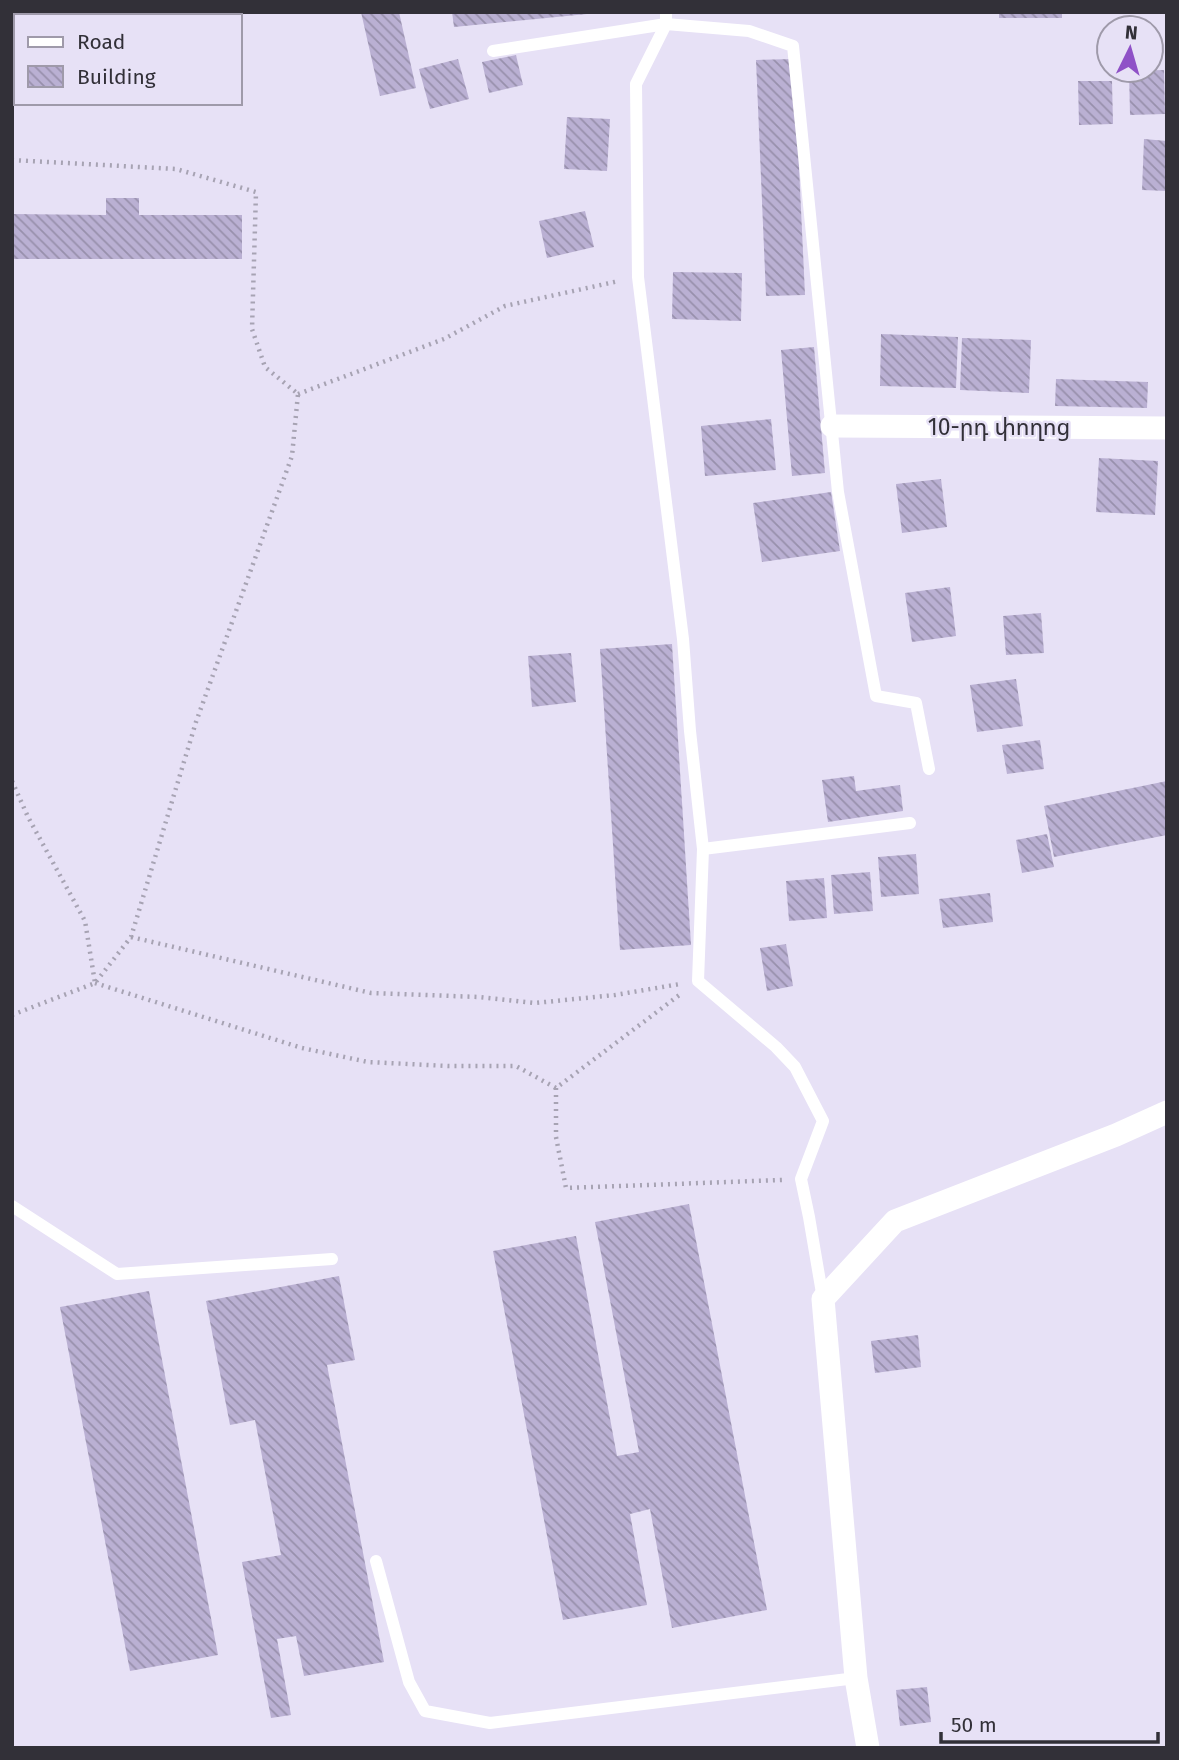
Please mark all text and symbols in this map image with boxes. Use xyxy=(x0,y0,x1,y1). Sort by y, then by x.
legend xyxy=(14,14,242,105)
north arrow xyxy=(1095,14,1165,84)
text: N xyxy=(1124,21,1139,45)
text: Road xyxy=(77,29,125,55)
text: Building xyxy=(77,64,156,90)
street label: 10-րդ փողոց xyxy=(928,413,1070,441)
scale bar xyxy=(941,1700,1158,1744)
text: 50 m xyxy=(951,1712,997,1738)

